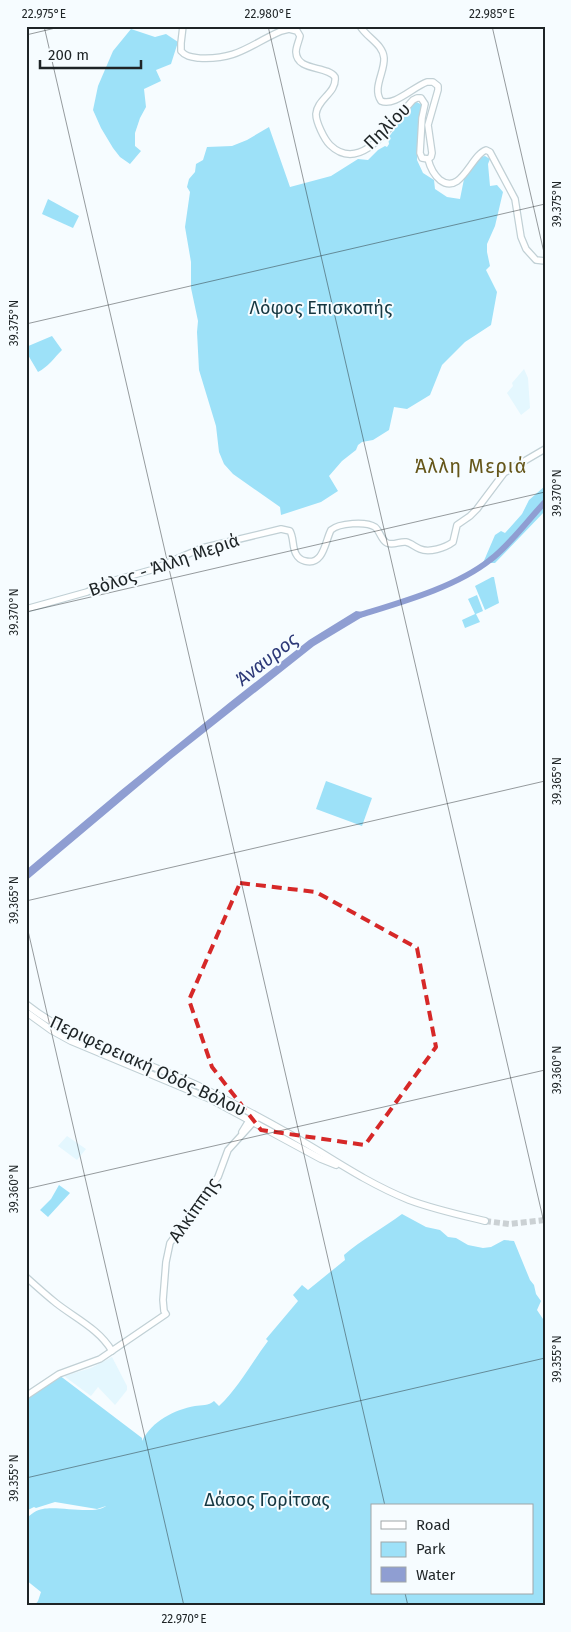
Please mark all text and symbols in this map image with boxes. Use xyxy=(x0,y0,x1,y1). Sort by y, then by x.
text: 22.975°E xyxy=(22,7,66,21)
text: 22.980°E xyxy=(245,7,291,21)
text: 22.985°E xyxy=(469,7,515,21)
scale bar xyxy=(40,38,141,70)
text: 200 m xyxy=(48,46,89,64)
street label: Πηλίου xyxy=(359,98,415,154)
text: 39.375°N xyxy=(550,181,564,227)
park label: Λόφος Επισκοπής xyxy=(250,297,393,319)
text: 39.375°N xyxy=(7,300,21,346)
district label: Άλλη Μεριά xyxy=(415,454,527,478)
text: 39.370°N xyxy=(550,469,564,517)
street label: Βόλος - Άλλη Μεριά xyxy=(86,529,242,601)
text: 39.370°N xyxy=(7,588,21,636)
water label: Άναυρος xyxy=(231,627,304,691)
text: 39.365°N xyxy=(550,757,564,805)
text: 39.365°N xyxy=(7,876,21,924)
street label: Περιφερειακή Οδός Βόλου xyxy=(46,1011,250,1121)
text: 39.360°N xyxy=(550,1046,564,1094)
text: 39.360°N xyxy=(7,1165,21,1213)
street label: Αλκίππης xyxy=(164,1173,225,1247)
text: 39.355°N xyxy=(550,1335,564,1383)
text: 39.355°N xyxy=(7,1454,21,1502)
park label: Δάσος Γορίτσας xyxy=(204,1489,330,1511)
legend xyxy=(371,1504,534,1594)
text: Road xyxy=(416,1516,451,1534)
text: Park xyxy=(416,1540,446,1558)
text: Water xyxy=(416,1566,455,1584)
text: 22.970°E xyxy=(161,1612,207,1626)

